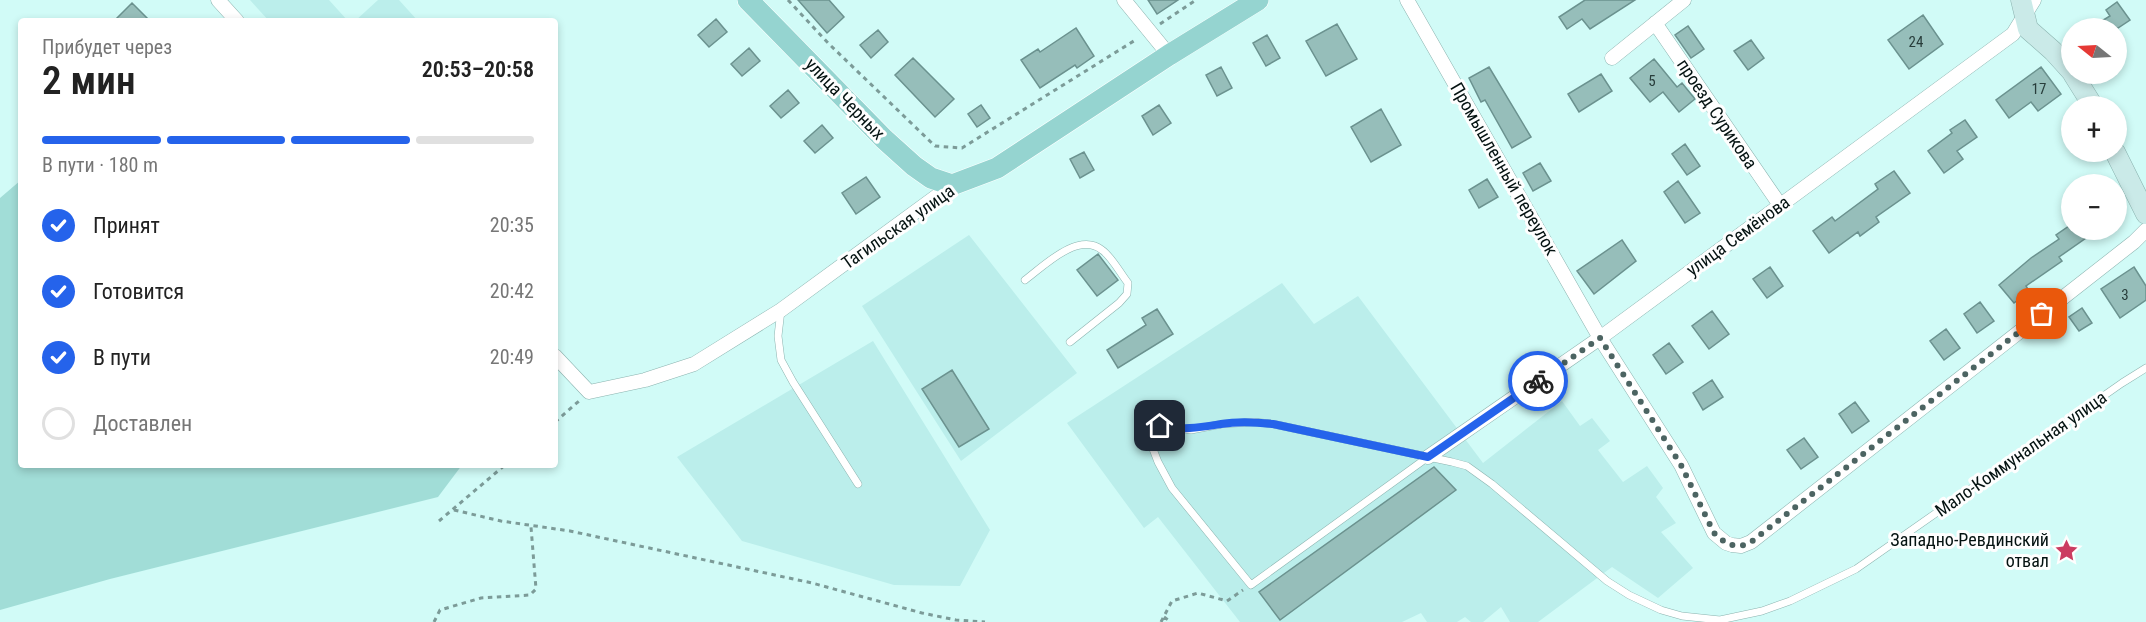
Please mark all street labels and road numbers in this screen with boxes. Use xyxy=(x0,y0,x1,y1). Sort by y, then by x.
street label: улица Черных xyxy=(801,54,889,144)
street label: проезд Сурикова xyxy=(1673,55,1762,173)
street label: Промышленный переулок xyxy=(1446,79,1563,259)
street label: Тагильская улица xyxy=(837,180,958,273)
street label: улица Семёнова xyxy=(1682,191,1793,280)
street label: Мало-Коммунальная улица xyxy=(1931,386,2110,521)

